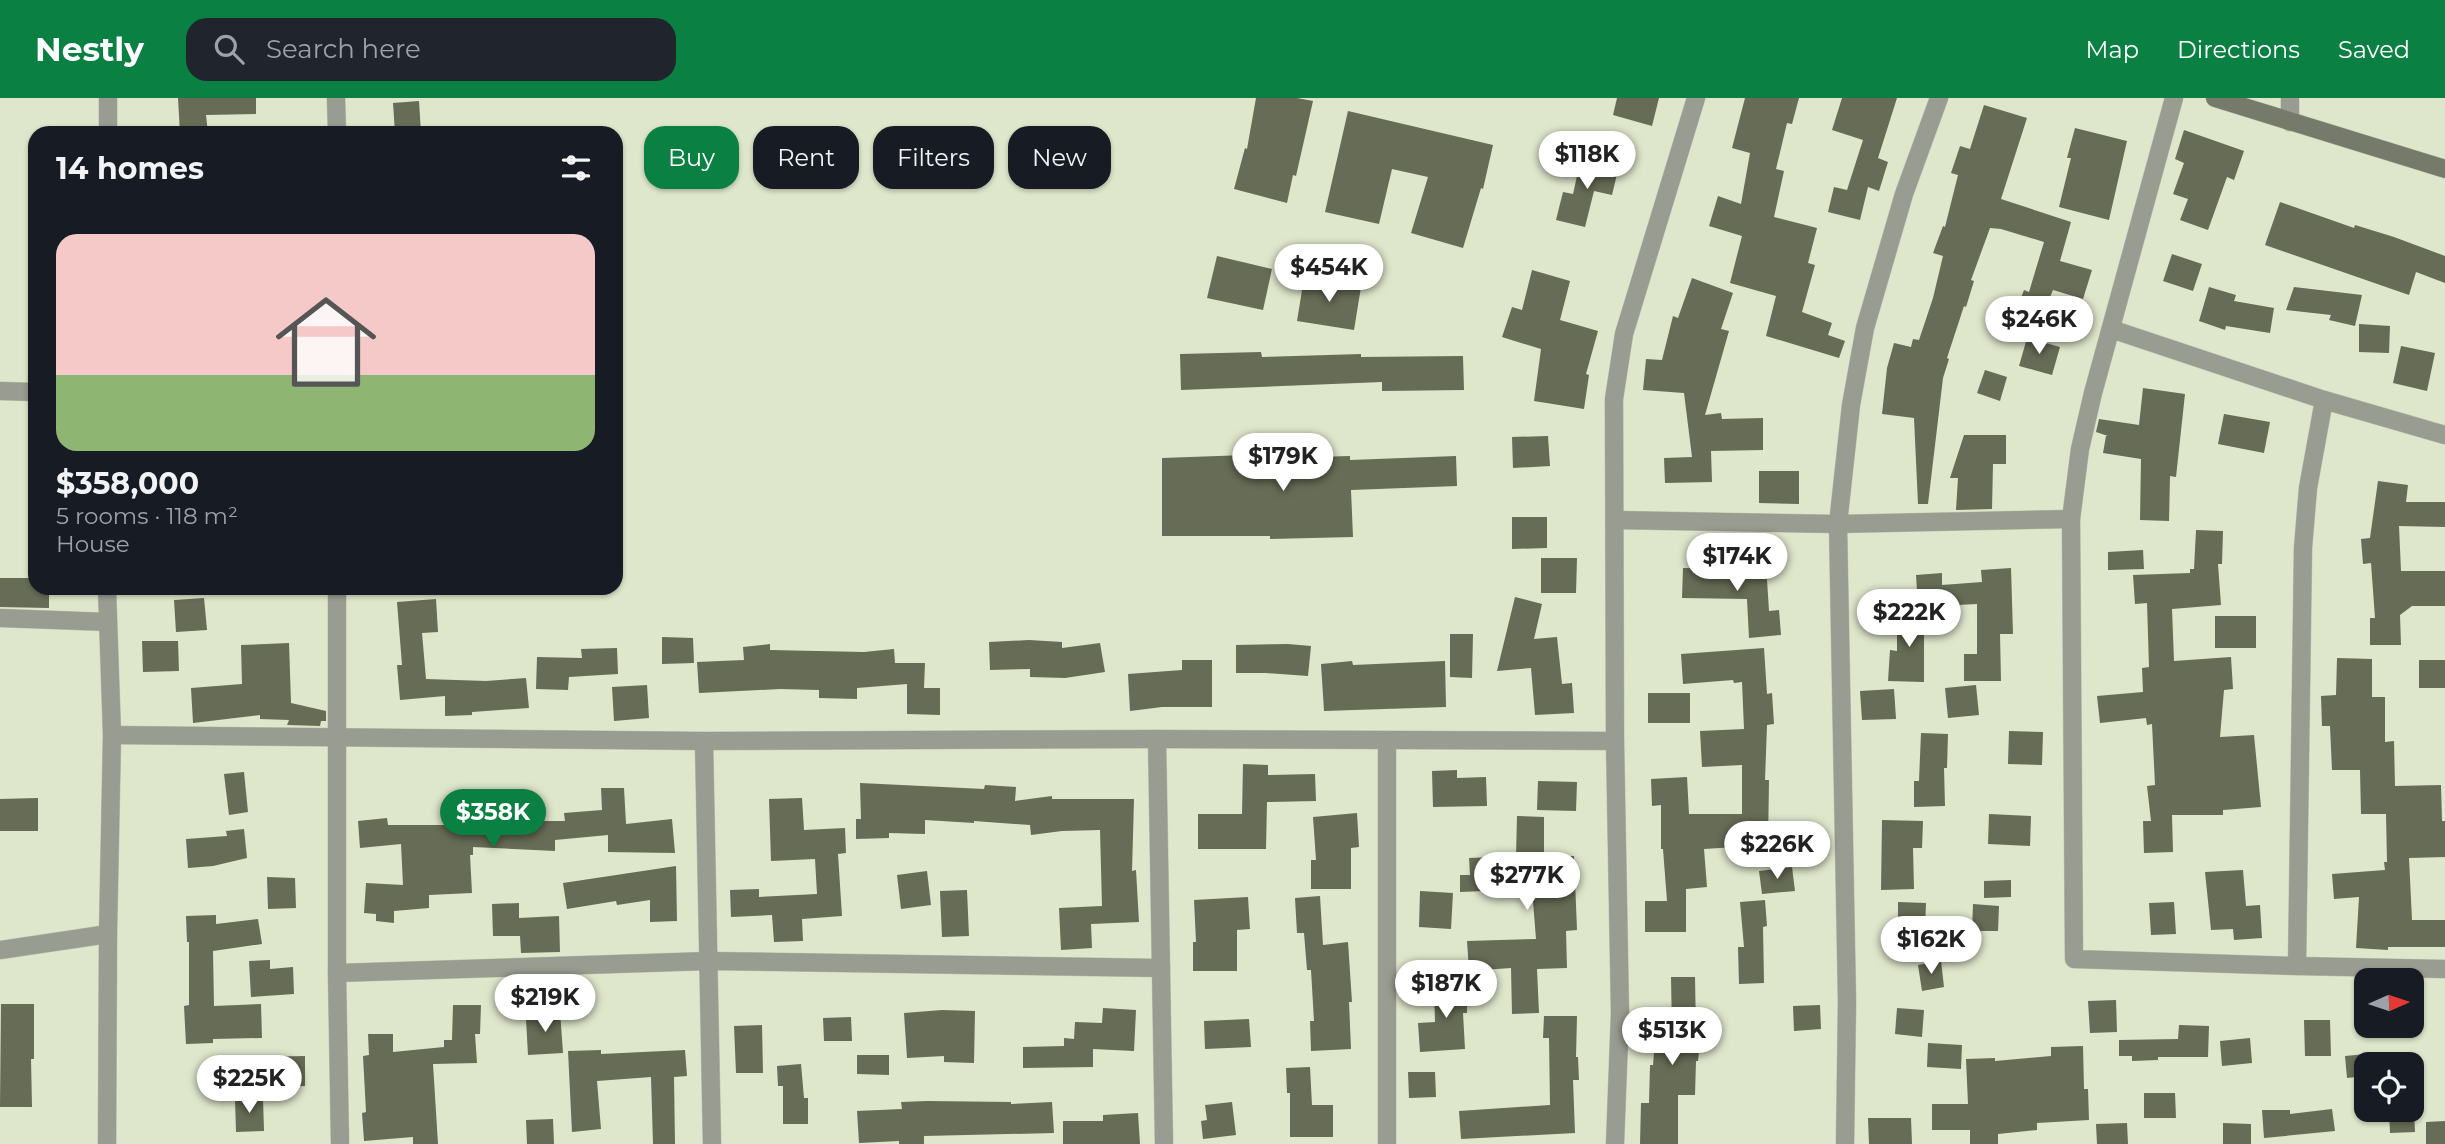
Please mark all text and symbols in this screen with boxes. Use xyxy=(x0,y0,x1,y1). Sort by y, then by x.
search box xyxy=(186,18,676,81)
text: Nestly xyxy=(35,29,144,69)
icon: search xyxy=(210,30,248,68)
text: Search here xyxy=(266,33,421,65)
text: Map xyxy=(2086,35,2139,64)
text: Directions xyxy=(2177,35,2300,64)
text: Saved xyxy=(2338,35,2410,64)
chip: Buy xyxy=(644,126,739,189)
chip: Rent xyxy=(753,126,859,189)
chip: Filters xyxy=(873,126,994,189)
chip: New xyxy=(1008,126,1111,189)
pin: $118K xyxy=(1538,132,1636,191)
text: $118K xyxy=(1555,140,1619,168)
icon: filters xyxy=(557,149,595,187)
text: 14 homes xyxy=(56,150,204,187)
pin: $454K xyxy=(1280,244,1378,304)
text: $454K xyxy=(1290,253,1368,281)
icon: home xyxy=(263,279,389,405)
pin: $246K xyxy=(1990,296,2088,356)
text: $246K xyxy=(2001,305,2077,333)
pin: $179K xyxy=(1234,434,1332,493)
text: $179K xyxy=(1248,442,1318,470)
text: $358,000 xyxy=(56,465,199,502)
text: 5 rooms · 118 m² xyxy=(56,502,238,530)
text: House xyxy=(56,530,130,558)
pin: $174K xyxy=(1688,533,1786,593)
text: $174K xyxy=(1702,542,1772,570)
pin: $222K xyxy=(1860,589,1958,649)
text: $222K xyxy=(1873,598,1945,626)
pin: $358K xyxy=(444,790,542,849)
text: $358K xyxy=(456,798,530,826)
pin: $226K xyxy=(1728,822,1826,881)
text: $226K xyxy=(1740,830,1814,858)
pin: $277K xyxy=(1478,852,1576,912)
text: $277K xyxy=(1490,861,1564,889)
pin: $162K xyxy=(1882,916,1980,976)
text: $162K xyxy=(1897,925,1965,953)
pin: $187K xyxy=(1397,960,1495,1020)
north arrow xyxy=(2354,968,2424,1038)
map controls xyxy=(2354,968,2424,1122)
text: $187K xyxy=(1411,969,1481,997)
pin: $219K xyxy=(496,974,594,1034)
text: $219K xyxy=(511,983,579,1011)
pin: $513K xyxy=(1623,1007,1721,1067)
text: $513K xyxy=(1638,1016,1706,1044)
button: locate xyxy=(2354,1052,2424,1122)
pin: $225K xyxy=(200,1056,298,1115)
text: $225K xyxy=(213,1064,285,1092)

